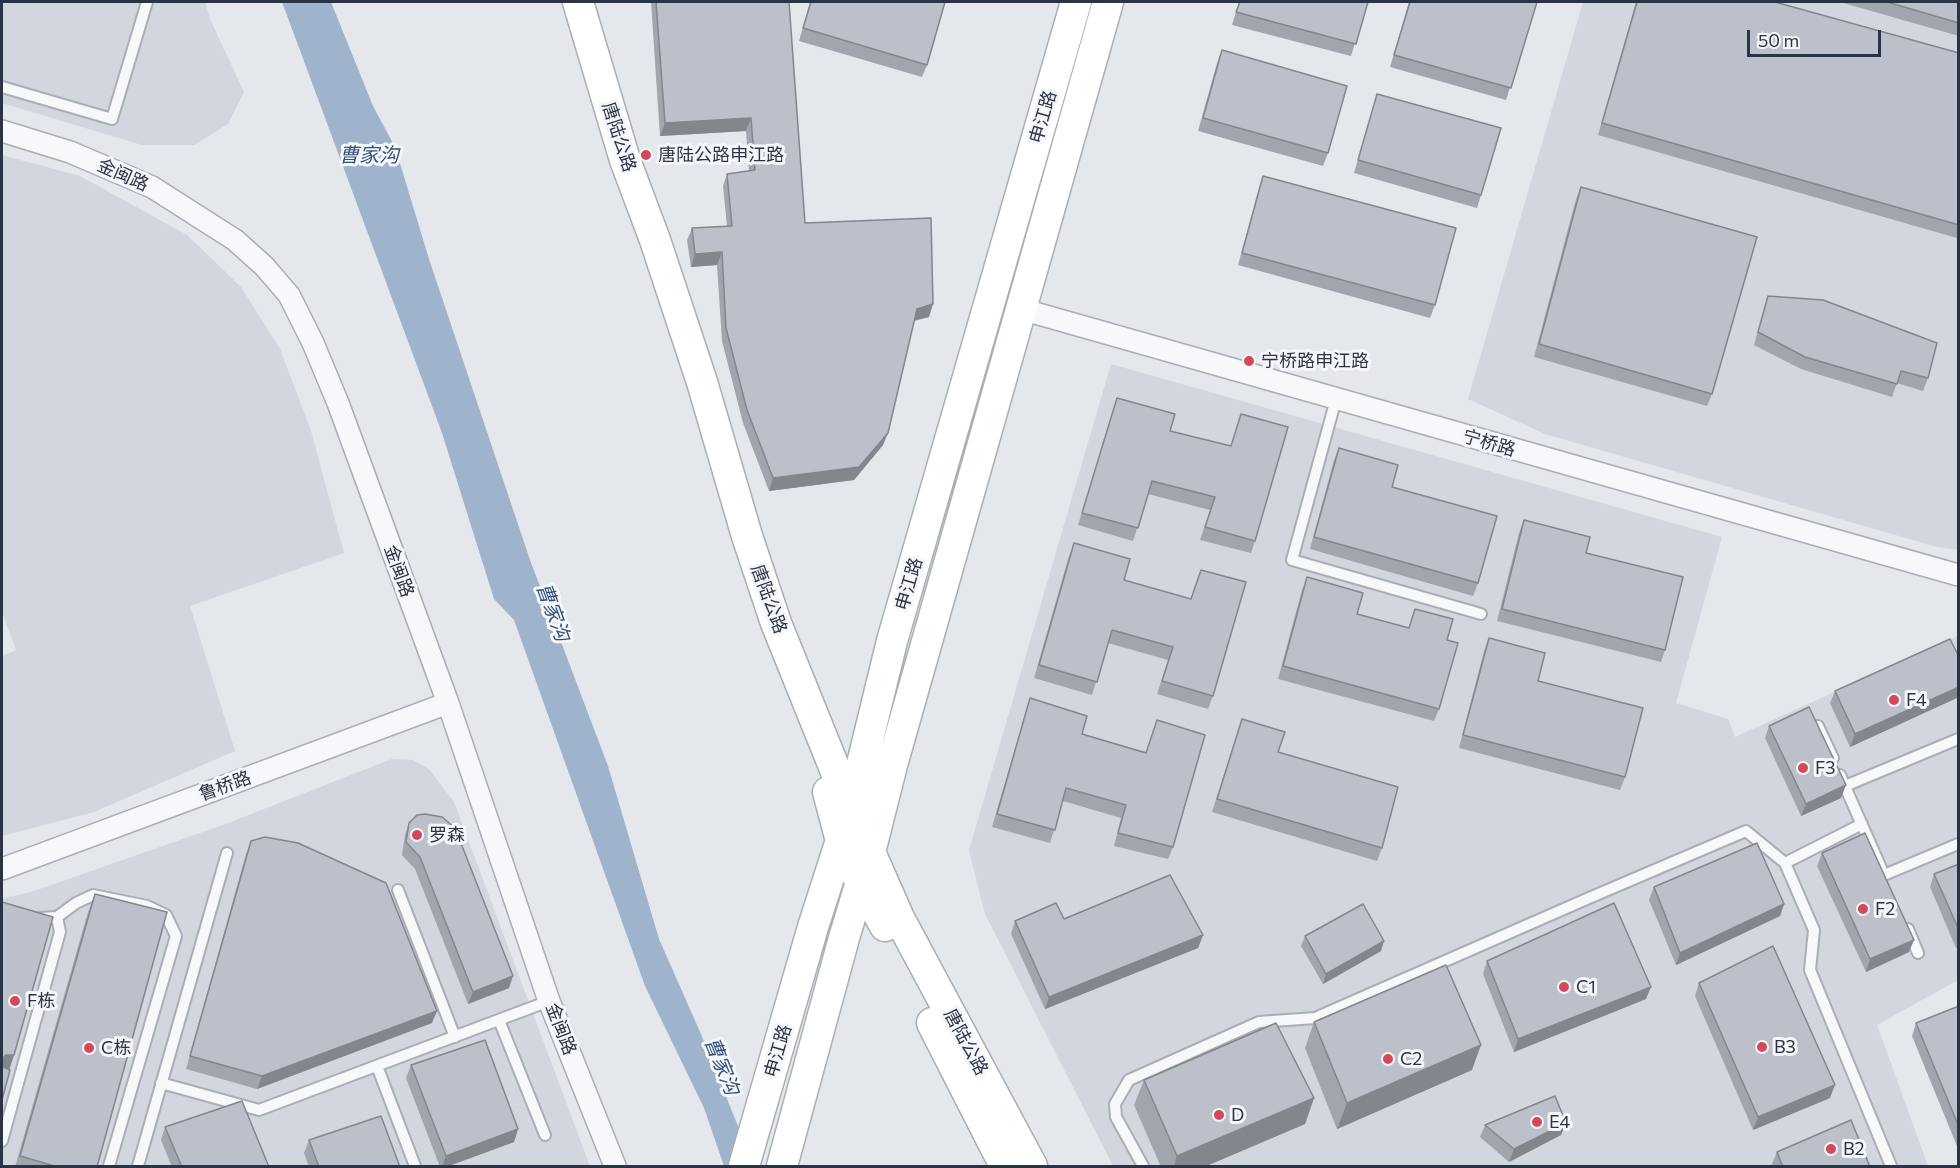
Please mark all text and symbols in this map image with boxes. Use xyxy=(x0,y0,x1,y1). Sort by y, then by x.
scale bar xyxy=(1750,18,1884,56)
text: 50 m xyxy=(1758,29,1799,51)
street label: 申江路 xyxy=(1025,88,1061,146)
street label: 唐陆公路 xyxy=(598,99,640,175)
water label: 曹家沟 xyxy=(339,143,399,167)
place label: 唐陆公路申江路 xyxy=(658,144,784,166)
marker: 唐陆公路申江路 xyxy=(639,148,653,162)
street label: 金闽路 xyxy=(94,154,152,196)
place label: 宁桥路申江路 xyxy=(1261,350,1369,372)
marker: 宁桥路申江路 xyxy=(1242,354,1256,368)
street label: 宁桥路 xyxy=(1460,425,1518,461)
street label: 金闽路 xyxy=(380,542,418,600)
street label: 申江路 xyxy=(891,555,927,613)
street label: 唐陆公路 xyxy=(747,561,791,637)
water label: 曹家沟 xyxy=(531,580,575,644)
place label: F4 xyxy=(1906,689,1927,711)
marker: F4 xyxy=(1887,693,1901,707)
place label: F3 xyxy=(1815,757,1836,779)
marker: F3 xyxy=(1796,761,1810,775)
street label: 鲁桥路 xyxy=(196,767,254,805)
place label: 罗森 xyxy=(429,824,465,846)
marker: 罗森 xyxy=(410,828,424,842)
place label: F2 xyxy=(1875,898,1895,920)
marker: F2 xyxy=(1856,902,1870,916)
place label: C1 xyxy=(1576,976,1596,998)
marker: C1 xyxy=(1557,980,1571,994)
place label: F栋 xyxy=(27,990,55,1012)
marker: F栋 xyxy=(8,994,22,1008)
street label: 金闽路 xyxy=(541,1000,581,1058)
street label: 唐陆公路 xyxy=(940,1005,992,1079)
street label: 申江路 xyxy=(760,1022,796,1080)
water label: 曹家沟 xyxy=(700,1034,744,1098)
place label: B3 xyxy=(1774,1036,1796,1058)
place label: C栋 xyxy=(101,1037,131,1059)
marker: B3 xyxy=(1755,1040,1769,1054)
marker: C栋 xyxy=(82,1041,96,1055)
place label: C2 xyxy=(1400,1048,1422,1070)
marker: C2 xyxy=(1381,1052,1395,1066)
place label: D xyxy=(1231,1104,1244,1126)
marker: D xyxy=(1212,1108,1226,1122)
place label: E4 xyxy=(1549,1111,1570,1133)
marker: E4 xyxy=(1530,1115,1544,1129)
place label: B2 xyxy=(1843,1138,1865,1160)
marker: B2 xyxy=(1824,1142,1838,1156)

